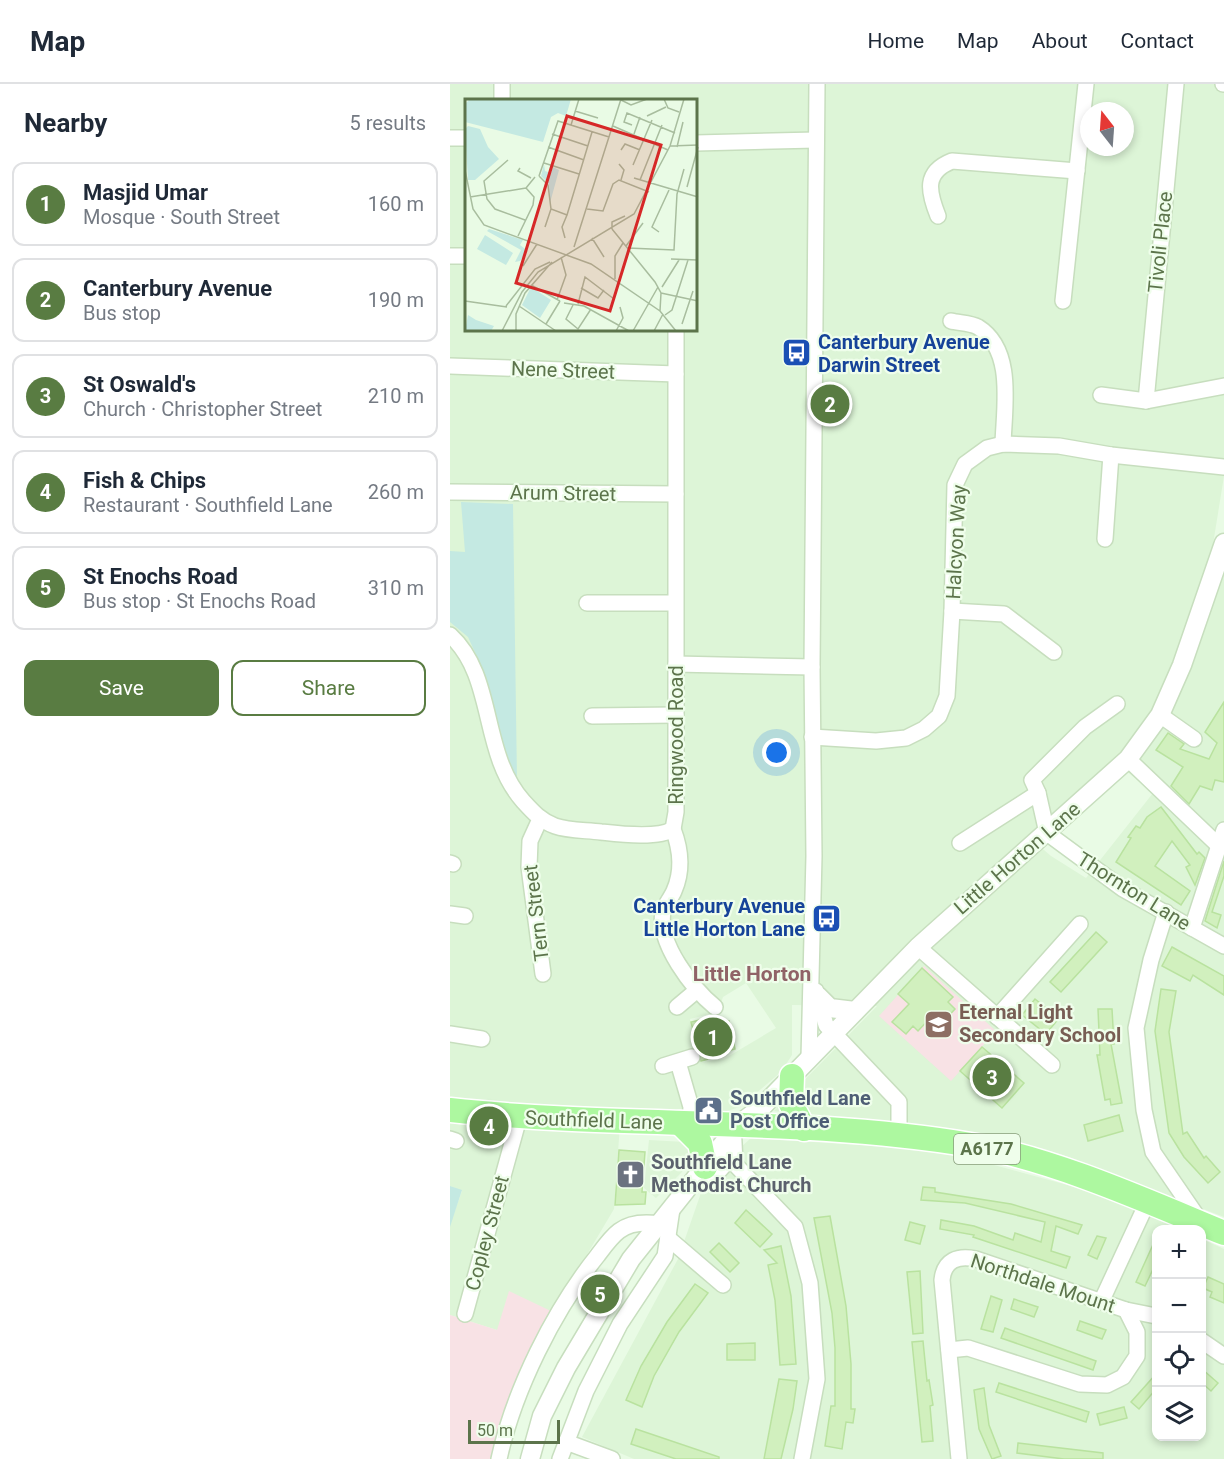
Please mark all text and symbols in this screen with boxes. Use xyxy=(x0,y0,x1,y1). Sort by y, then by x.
text: Map xyxy=(30,25,85,58)
text: Home xyxy=(868,29,924,53)
text: Map xyxy=(957,29,999,53)
text: About xyxy=(1032,29,1088,53)
text: Contact xyxy=(1121,29,1194,53)
inset map xyxy=(465,99,698,332)
north arrow xyxy=(1080,102,1134,156)
text: Nearby xyxy=(24,108,107,138)
text: 5 results xyxy=(350,111,426,135)
text: Masjid Umar xyxy=(83,180,208,205)
street label: Tivoli Place xyxy=(1143,190,1177,294)
text: 1 xyxy=(40,192,51,216)
text: 160 m xyxy=(368,192,424,216)
text: Mosque · South Street xyxy=(83,205,280,229)
text: Canterbury Avenue xyxy=(83,276,272,301)
text: 2 xyxy=(40,288,51,312)
text: 190 m xyxy=(368,288,424,312)
text: Bus stop xyxy=(83,301,161,325)
place label: Canterbury Avenue Darwin Street xyxy=(818,330,990,377)
bus stop icon: Canterbury Avenue Darwin Street xyxy=(781,337,813,369)
street label: Nene Street xyxy=(510,356,616,384)
text: St Oswald's xyxy=(83,372,196,397)
pin: 2 xyxy=(810,382,850,426)
text: 3 xyxy=(40,384,51,408)
text: 210 m xyxy=(368,384,424,408)
text: Church · Christopher Street xyxy=(83,397,322,421)
text: Fish & Chips xyxy=(83,468,206,493)
text: 4 xyxy=(40,480,51,504)
text: 260 m xyxy=(368,480,424,504)
street label: Arum Street xyxy=(510,480,616,506)
street label: Halcyon Way xyxy=(941,484,971,600)
text: Restaurant · Southfield Lane xyxy=(83,493,333,517)
text: St Enochs Road xyxy=(83,564,238,589)
text: 5 xyxy=(40,576,51,600)
text: 310 m xyxy=(368,576,424,600)
text: Bus stop · St Enochs Road xyxy=(83,589,316,613)
button: Save xyxy=(24,660,219,716)
button: Share xyxy=(231,660,426,716)
street label: Ringwood Road xyxy=(664,665,688,805)
your location xyxy=(762,738,791,767)
street label: Little Horton Lane xyxy=(949,797,1085,919)
street label: Thornton Lane xyxy=(1073,847,1195,935)
street label: Tern Street xyxy=(518,863,554,963)
place label: Canterbury Avenue Little Horton Lane xyxy=(633,894,805,941)
bus stop icon: Canterbury Avenue Little Horton Lane xyxy=(810,902,842,934)
district label: Little Horton xyxy=(693,962,811,986)
place label: Eternal Light Secondary School xyxy=(959,1000,1121,1047)
school or university icon: Eternal Light Secondary School xyxy=(922,1008,954,1040)
pin: 1 xyxy=(694,1014,732,1060)
pin: 3 xyxy=(972,1054,1012,1100)
place label: Southfield Lane Post Office xyxy=(730,1086,871,1133)
public building icon: Southfield Lane Post Office xyxy=(693,1094,725,1126)
pin: 4 xyxy=(470,1104,508,1148)
street label: Southfield Lane xyxy=(525,1106,663,1134)
road number: A6177 xyxy=(954,1134,1020,1164)
place label: Southfield Lane Methodist Church xyxy=(651,1150,811,1197)
church icon: Southfield Lane Methodist Church xyxy=(614,1158,646,1190)
street label: Copley Street xyxy=(460,1173,514,1293)
map controls xyxy=(1152,1225,1206,1441)
button: + xyxy=(1152,1225,1206,1279)
street label: Northdale Mount xyxy=(968,1248,1118,1318)
pin: 5 xyxy=(580,1272,620,1316)
button: − xyxy=(1152,1279,1206,1333)
button: locate xyxy=(1152,1333,1206,1387)
button: layers xyxy=(1152,1387,1206,1441)
scale bar xyxy=(468,1417,560,1444)
text: 50 m xyxy=(477,1421,513,1440)

